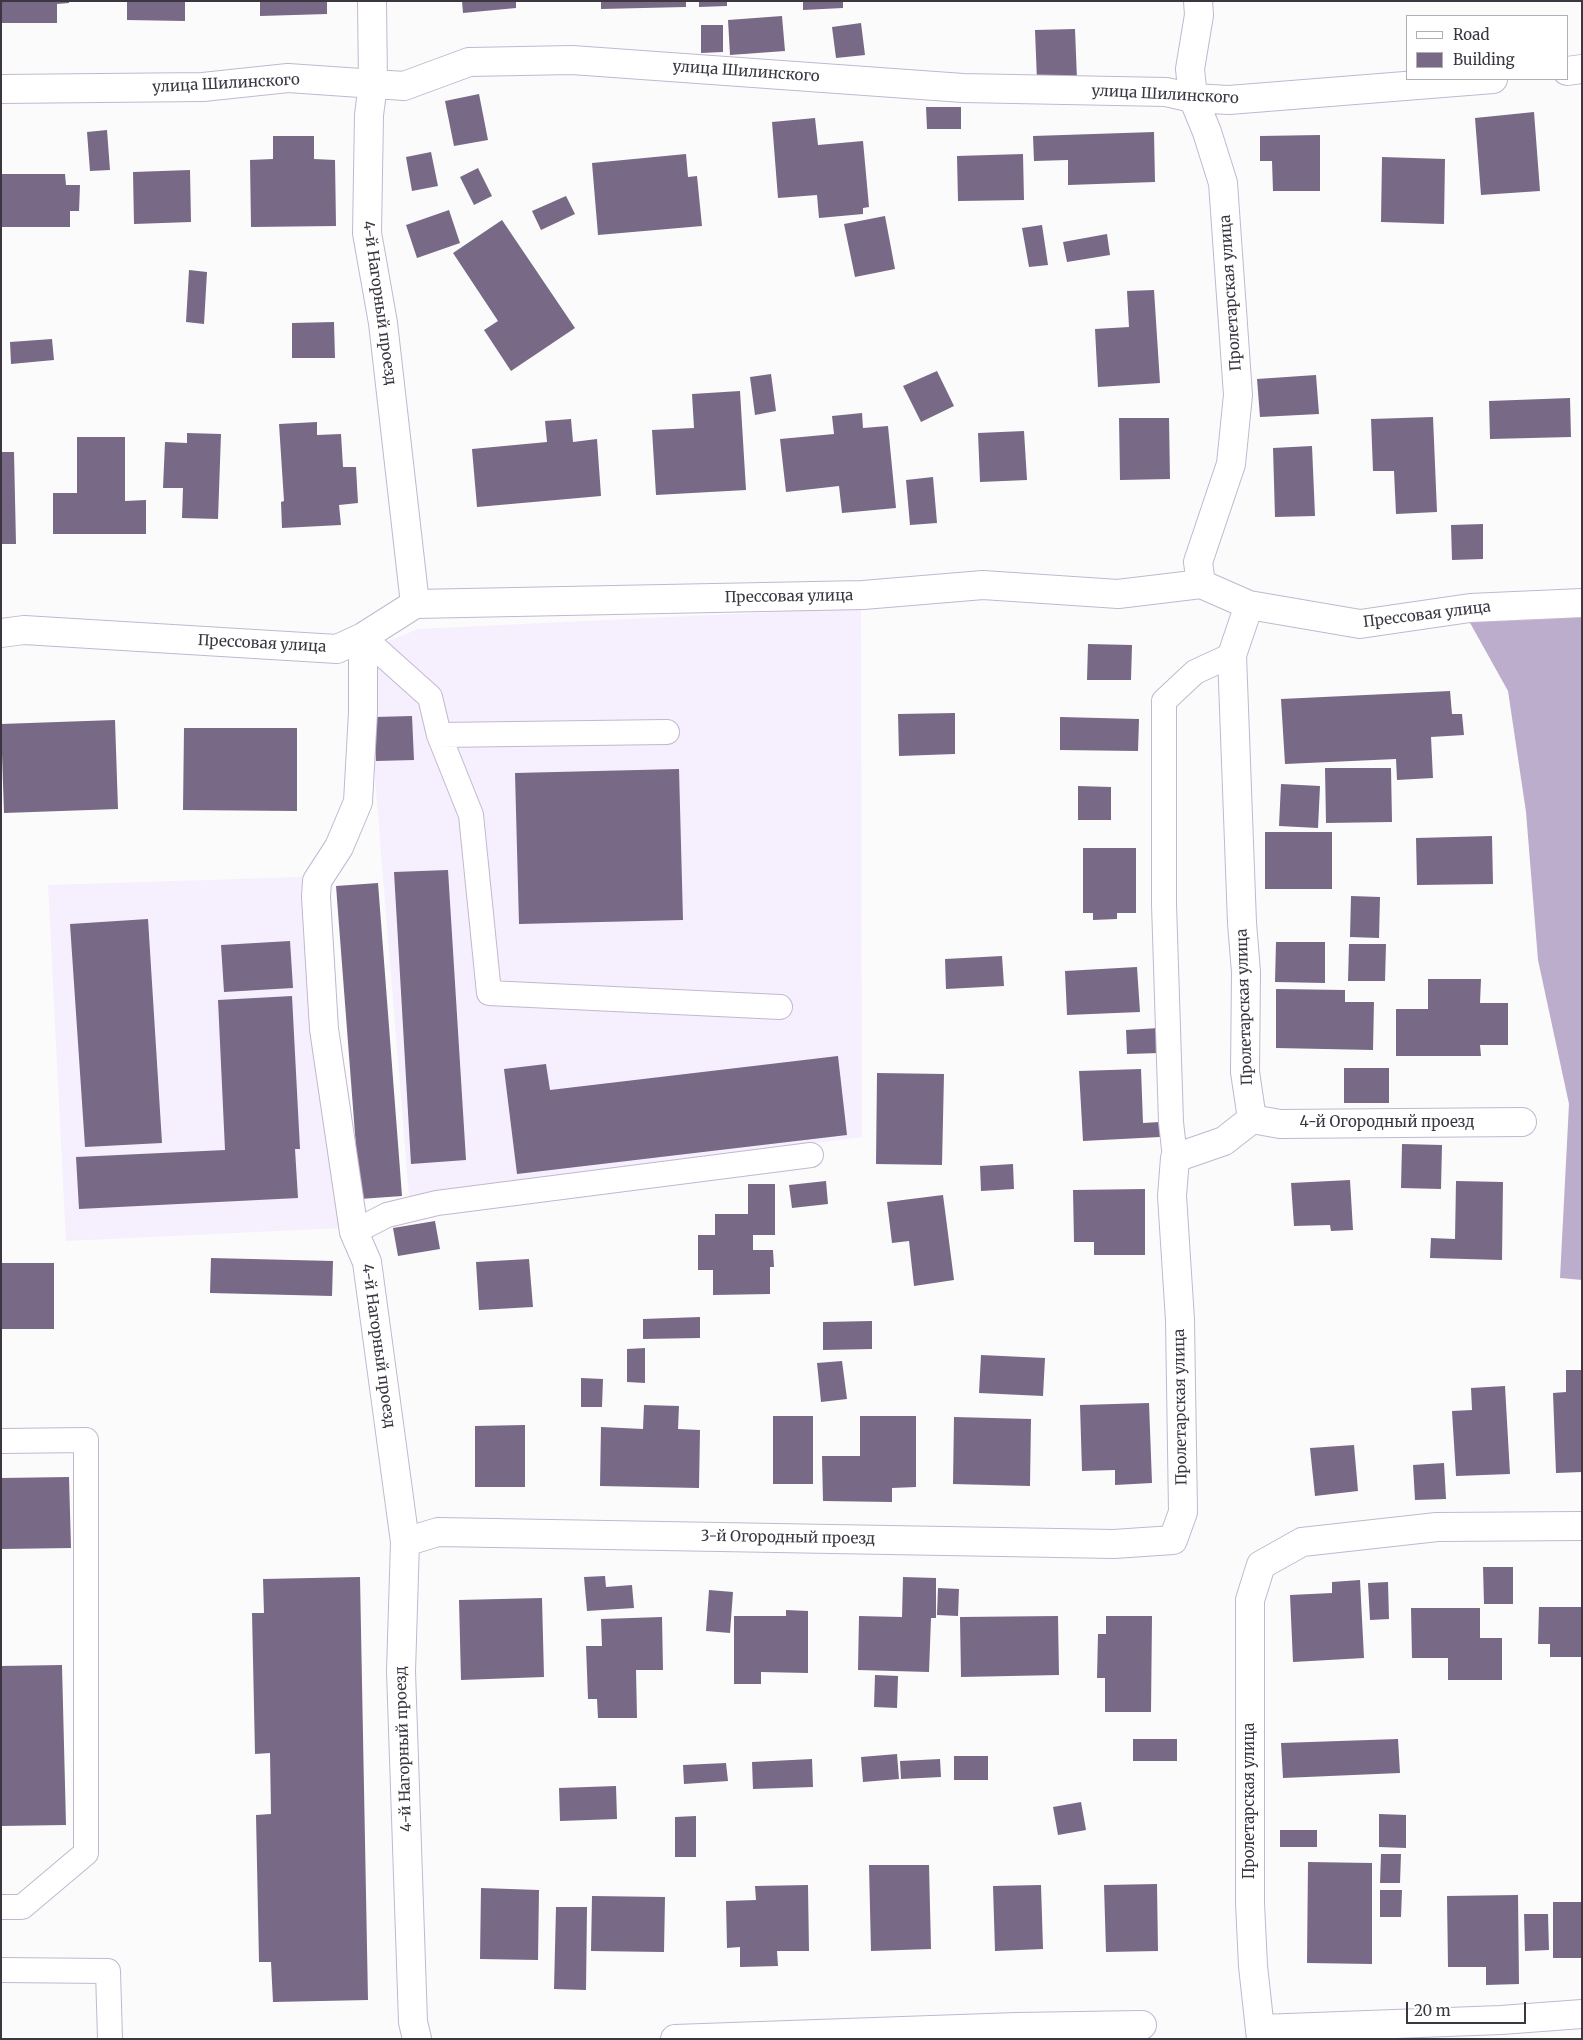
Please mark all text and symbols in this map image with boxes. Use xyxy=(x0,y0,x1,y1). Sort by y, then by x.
legend xyxy=(1406,15,1568,80)
text: Road xyxy=(1453,25,1489,44)
text: Building xyxy=(1453,50,1515,69)
street label: улица Шилинского xyxy=(672,58,820,86)
street label: улица Шилинского xyxy=(152,71,300,97)
street label: улица Шилинского xyxy=(1091,82,1239,108)
street label: Пролетарская улица xyxy=(1217,214,1245,372)
street label: 4-й Нагорный проезд xyxy=(359,220,399,386)
street label: Прессовая улица xyxy=(725,587,853,607)
street label: Прессовая улица xyxy=(1362,598,1492,632)
street label: Прессовая улица xyxy=(197,632,327,656)
street label: Пролетарская улица xyxy=(1233,928,1257,1086)
street label: 4-й Огородный проезд xyxy=(1299,1114,1475,1132)
street label: 4-й Нагорный проезд xyxy=(358,1263,398,1429)
street label: Пролетарская улица xyxy=(1171,1329,1191,1485)
street label: 3-й Огородный проезд xyxy=(701,1527,875,1549)
street label: 4-й Нагорный проезд xyxy=(392,1666,416,1832)
street label: Пролетарская улица xyxy=(1241,1723,1259,1879)
scale bar xyxy=(1408,1992,1528,2024)
text: 20 m xyxy=(1414,2001,1451,2020)

